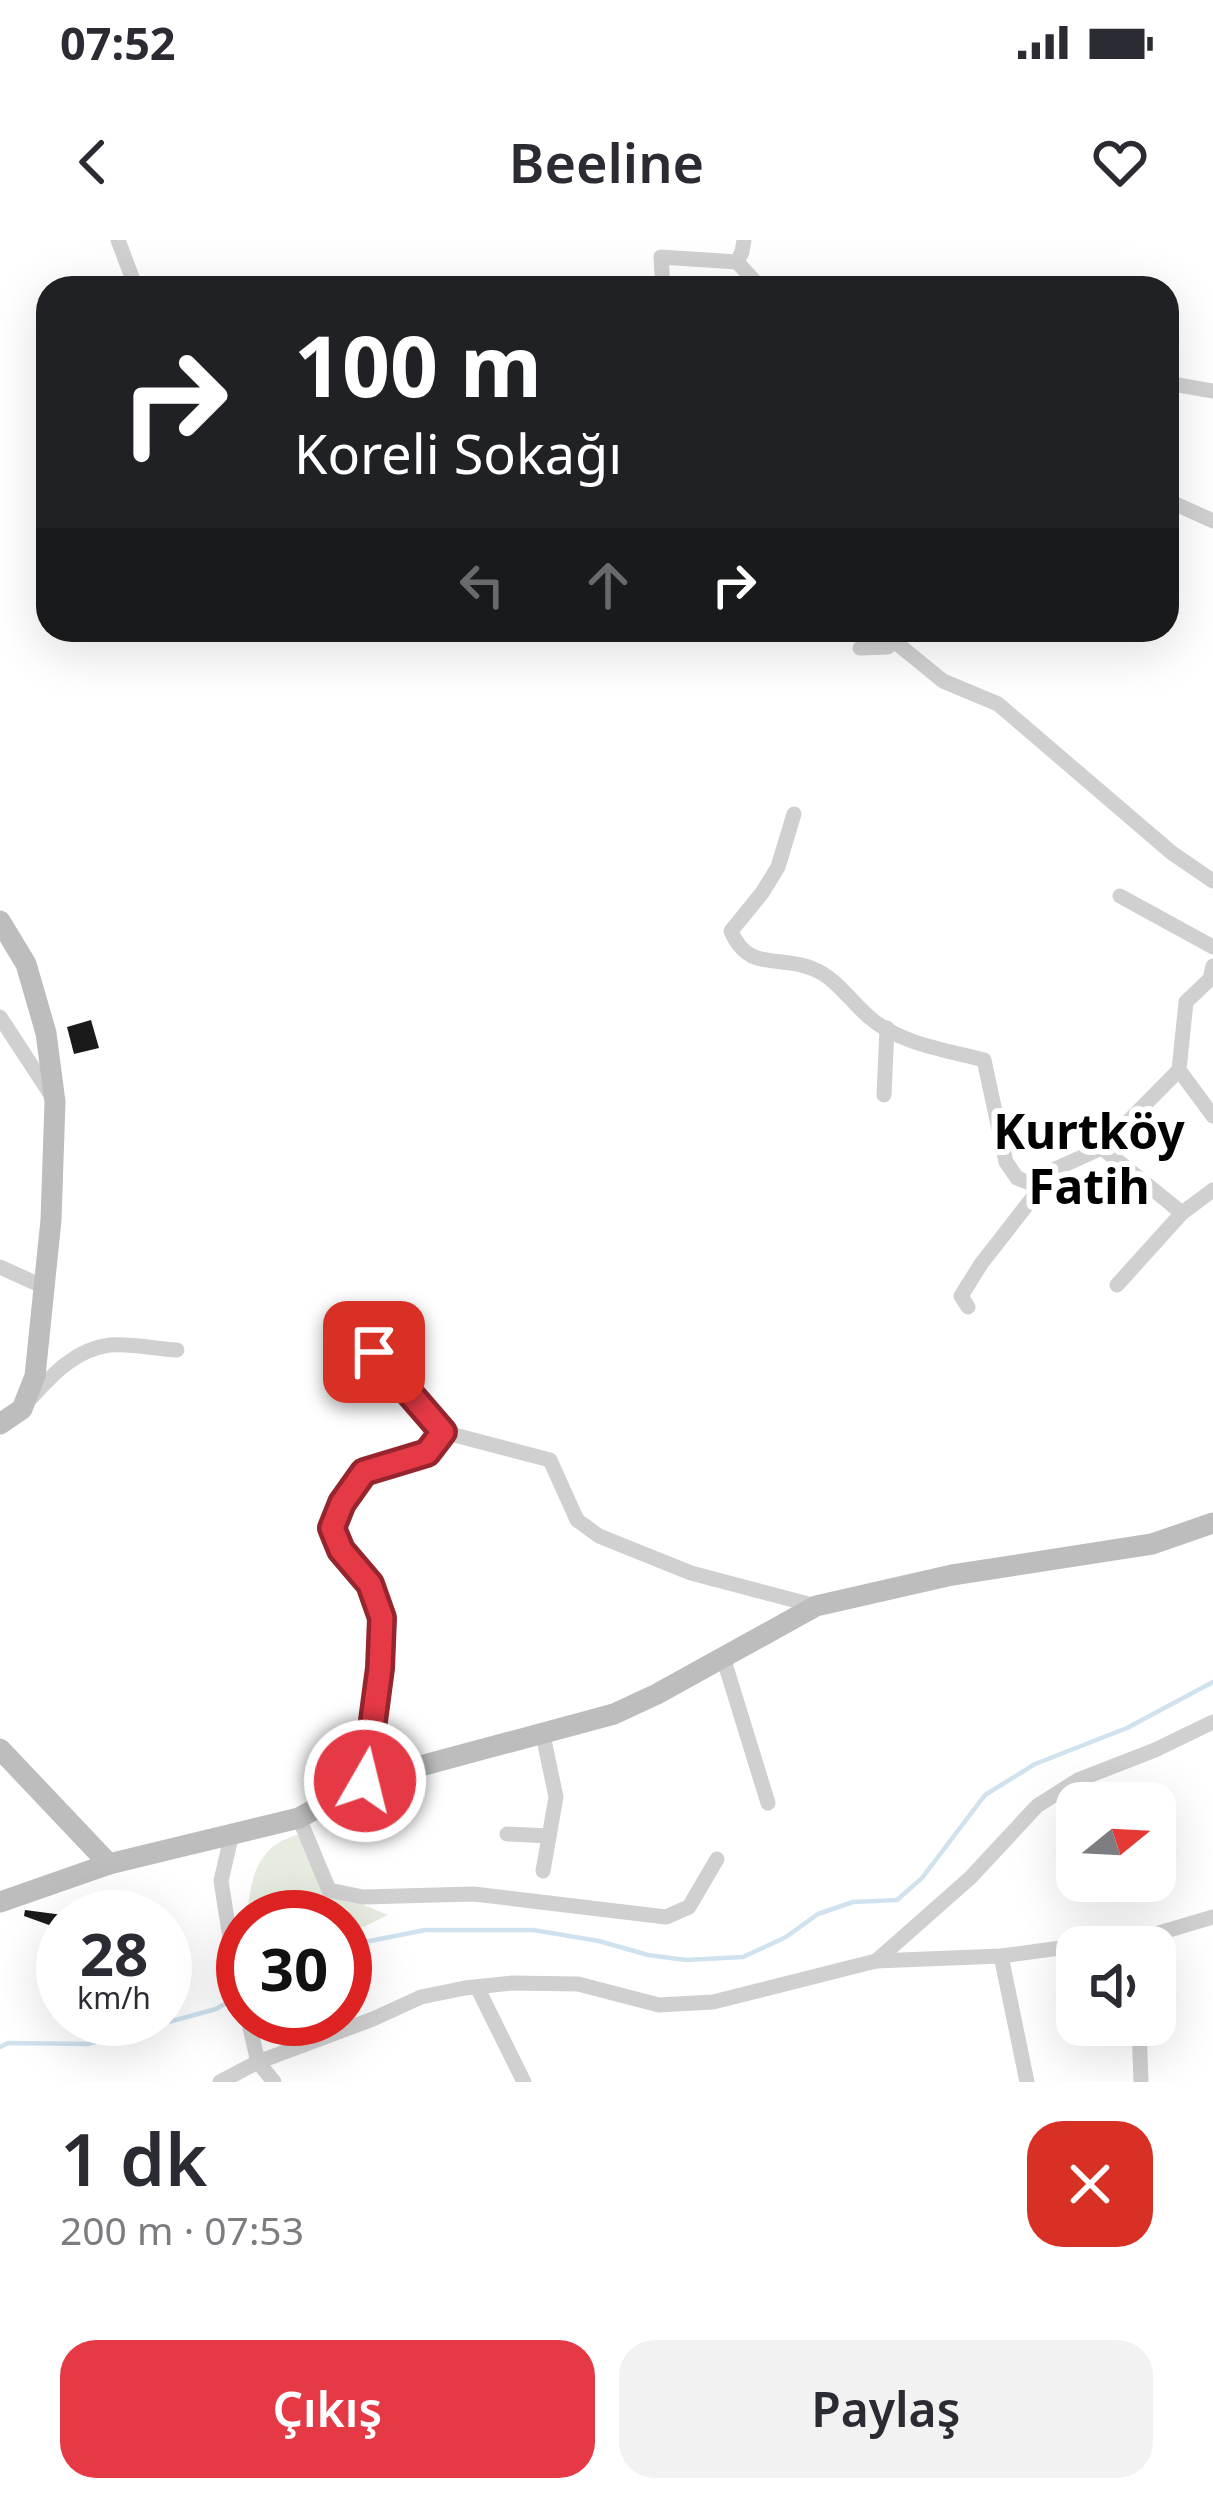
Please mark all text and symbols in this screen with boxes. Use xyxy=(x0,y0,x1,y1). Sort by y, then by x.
text: 07:52 xyxy=(60,12,176,73)
text: Beeline xyxy=(509,125,704,199)
icon: back xyxy=(60,129,126,195)
icon: heart xyxy=(1087,129,1153,195)
text: 100 m xyxy=(294,307,542,422)
icon: right xyxy=(96,324,252,480)
text: Koreli Sokağı xyxy=(294,416,622,490)
icon: left xyxy=(449,552,515,618)
icon: ahead xyxy=(575,552,641,618)
icon: right xyxy=(701,552,767,618)
district label: Kurtköy Fatih xyxy=(993,1098,1185,1218)
pin xyxy=(323,1301,425,1403)
icon: arrive xyxy=(341,1319,407,1385)
position arrow xyxy=(302,1718,428,1844)
north arrow xyxy=(1056,1782,1176,1902)
map controls xyxy=(1056,1782,1176,2046)
speed limit sign: 30 xyxy=(216,1890,372,2046)
text: 28 xyxy=(80,1912,148,1994)
button: sound xyxy=(1056,1926,1176,2046)
text: km/h xyxy=(77,1977,151,2018)
text: 1 dk xyxy=(60,2109,207,2207)
button: close xyxy=(1027,2121,1153,2247)
text: 200 m · 07:53 xyxy=(60,2203,304,2256)
button: Çıkış xyxy=(60,2340,595,2478)
button: Paylaş xyxy=(619,2340,1153,2478)

